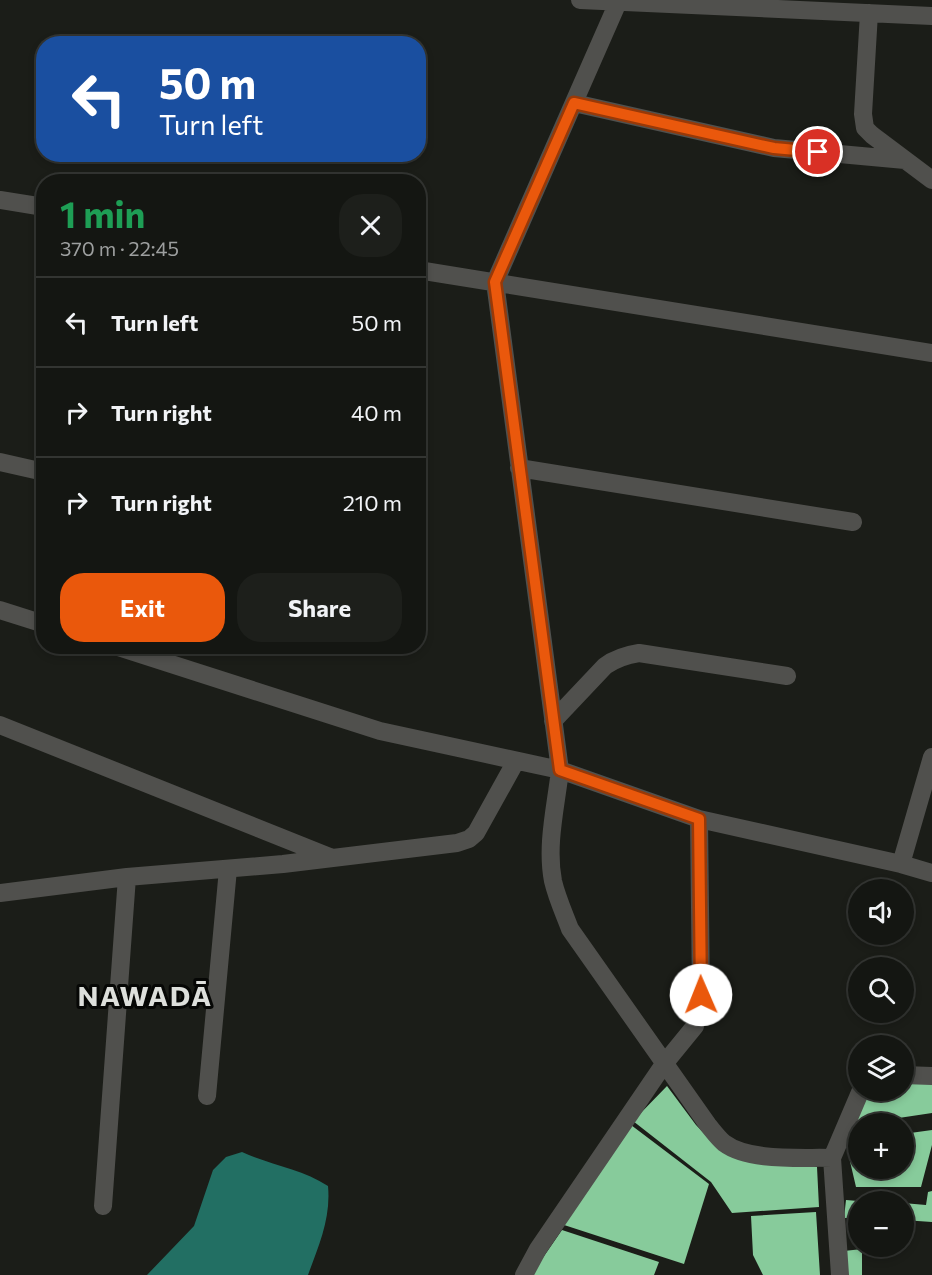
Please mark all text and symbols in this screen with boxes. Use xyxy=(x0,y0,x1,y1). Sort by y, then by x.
text: 50 m xyxy=(159,56,256,108)
icon: left xyxy=(60,60,138,138)
text: Turn left xyxy=(159,108,263,141)
pin xyxy=(792,126,843,177)
icon: arrive xyxy=(801,135,834,168)
text: 1 min xyxy=(60,191,145,235)
button: close xyxy=(339,194,402,257)
text: 370 m · 22:45 xyxy=(60,236,179,260)
icon: left xyxy=(60,306,93,339)
text: Turn left xyxy=(111,309,198,336)
text: 50 m xyxy=(352,309,402,336)
icon: right xyxy=(60,396,93,429)
text: Turn right xyxy=(111,399,212,426)
text: 40 m xyxy=(351,399,402,426)
icon: right xyxy=(60,486,93,519)
text: Turn right xyxy=(111,489,212,516)
text: 210 m xyxy=(343,489,402,516)
button: Exit xyxy=(60,573,225,642)
button: Share xyxy=(237,573,402,642)
map controls xyxy=(848,879,914,1257)
button: sound xyxy=(848,879,914,945)
button: search xyxy=(848,957,914,1023)
position arrow xyxy=(669,963,733,1027)
district label: NAWADĀ xyxy=(77,978,213,1012)
button: layers xyxy=(848,1035,914,1101)
button: + xyxy=(848,1113,914,1179)
button: − xyxy=(848,1191,914,1257)

